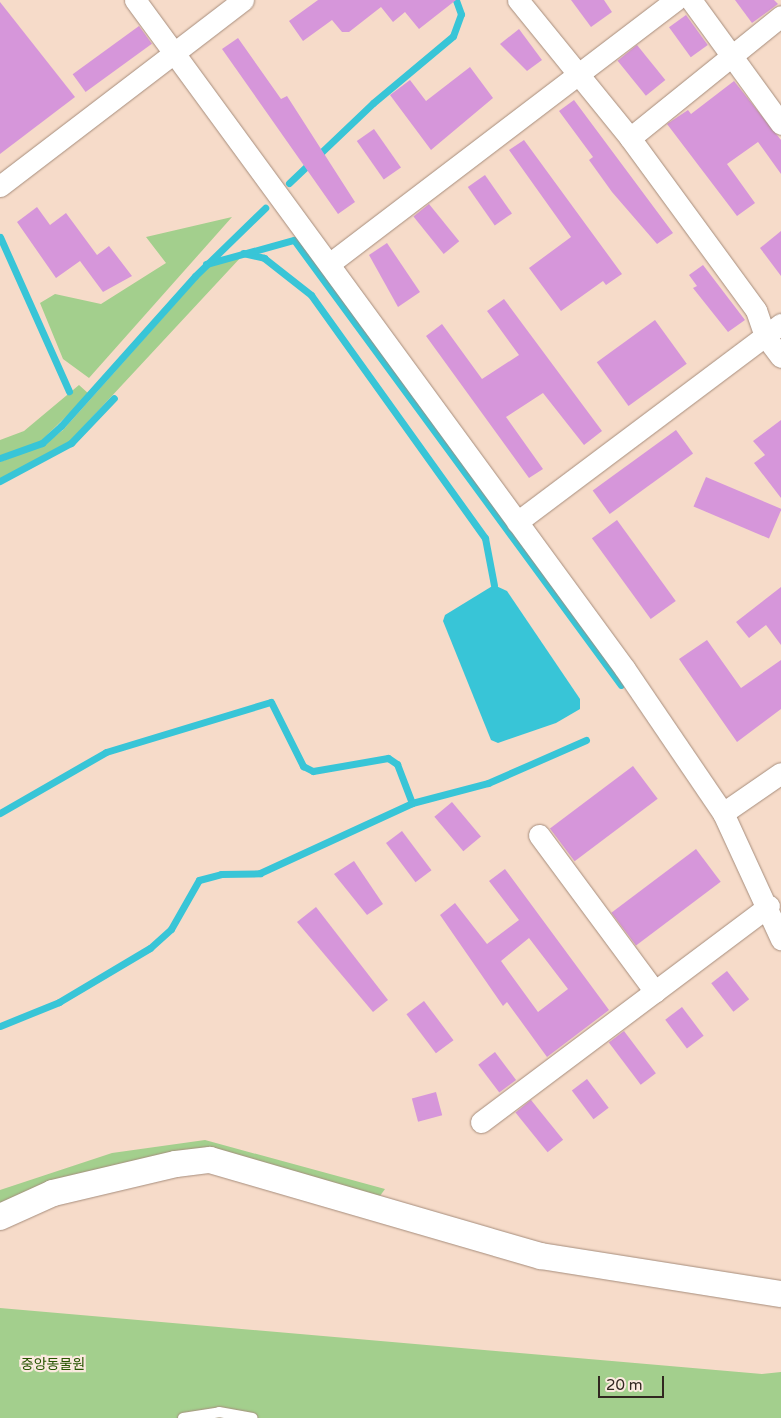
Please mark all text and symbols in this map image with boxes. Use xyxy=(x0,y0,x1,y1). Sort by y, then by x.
park label: 중앙동물원 xyxy=(21,1357,85,1373)
scale bar xyxy=(601,1366,667,1398)
text: 20 m xyxy=(606,1376,643,1394)

